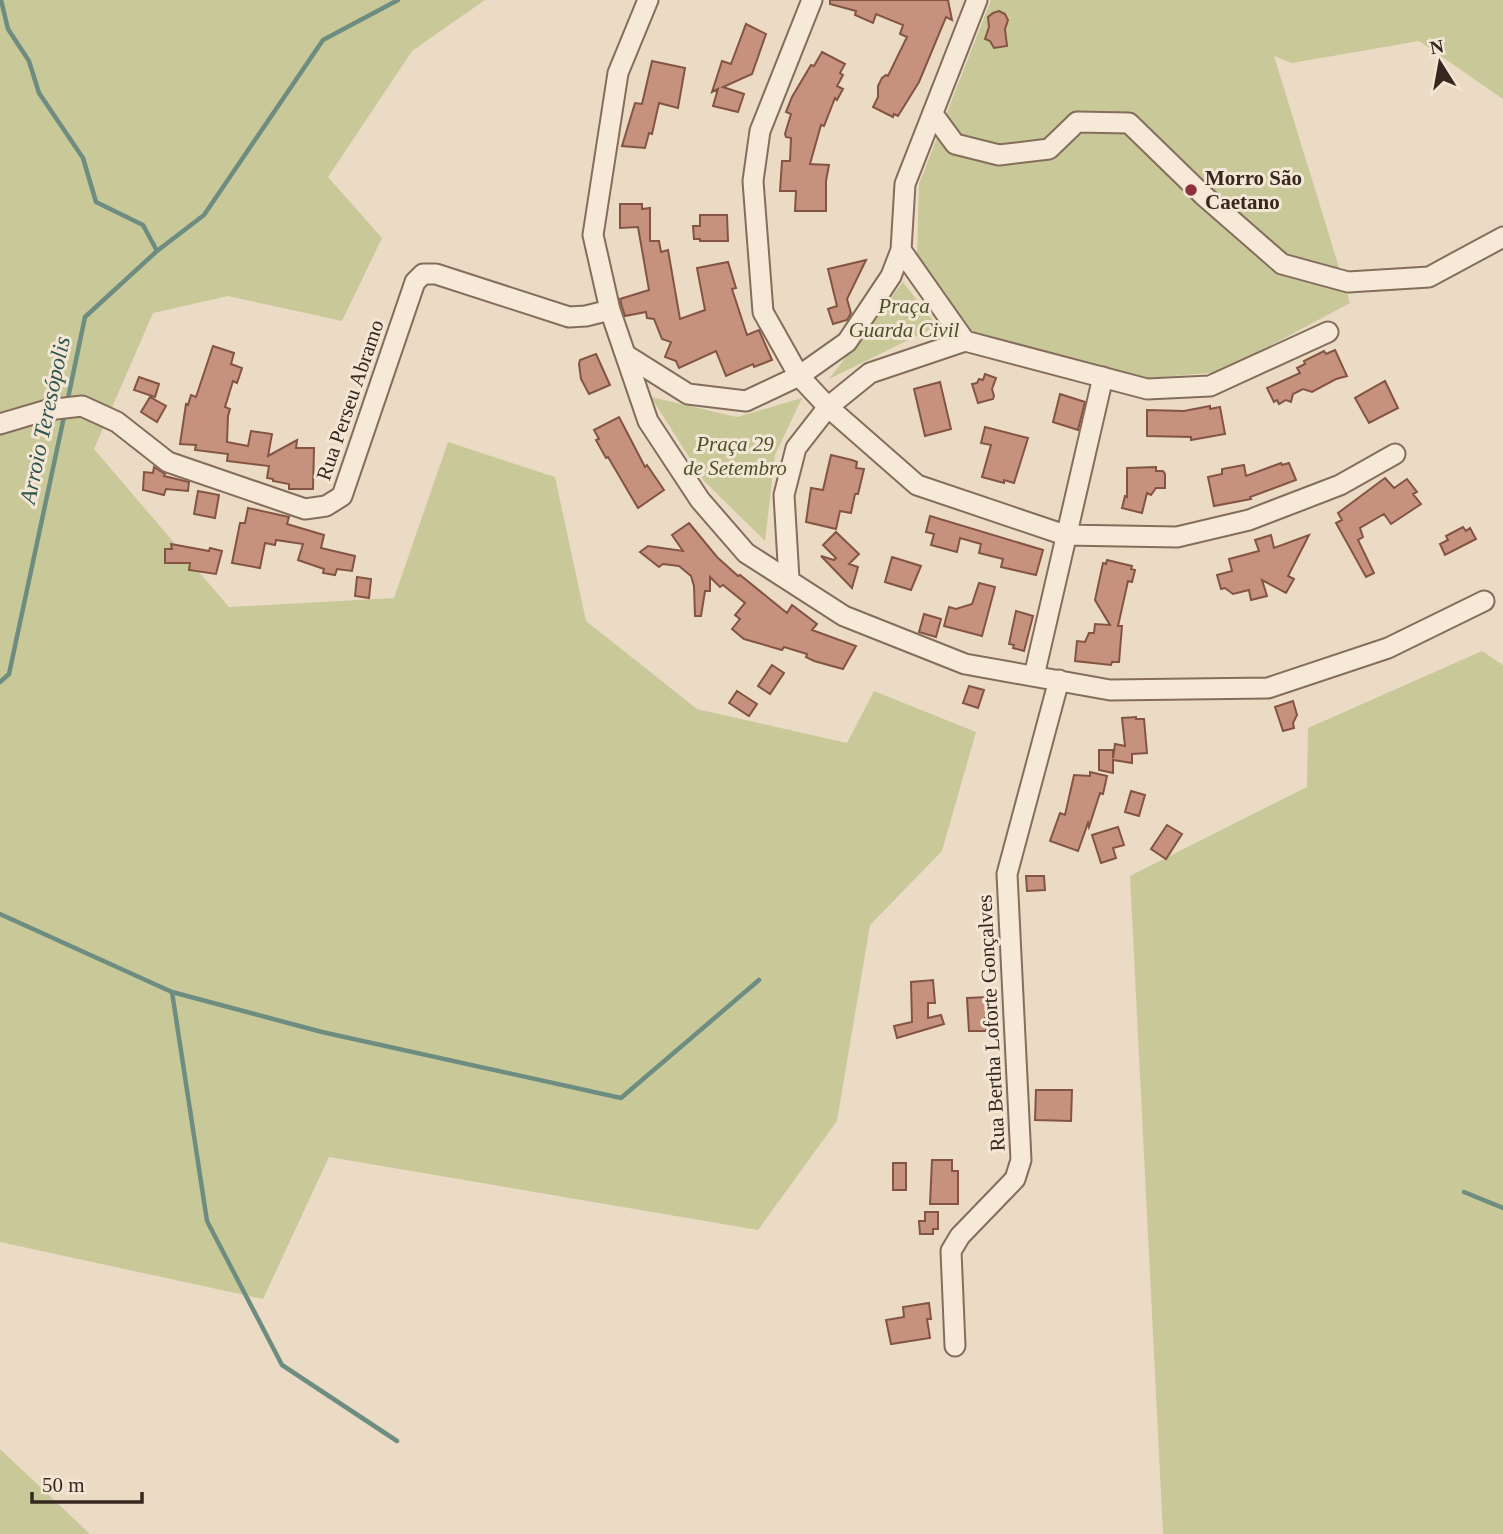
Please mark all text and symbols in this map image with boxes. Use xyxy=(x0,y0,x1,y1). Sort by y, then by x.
north arrow xyxy=(1405,28,1475,98)
text: N xyxy=(1428,35,1446,58)
place label: Morro São Caetano xyxy=(1205,166,1302,214)
marker: Morro São Caetano xyxy=(1183,182,1199,198)
park label: Praça Guarda Civil xyxy=(849,294,959,342)
street label: Rua Perseu Abramo xyxy=(311,317,389,483)
water label: Arroio Teresópolis xyxy=(15,334,75,508)
park label: Praça 29 de Setembro xyxy=(683,432,787,480)
street label: Rua Bertha Loforte Gonçalves xyxy=(972,894,1010,1152)
scale bar xyxy=(32,1460,142,1504)
text: 50 m xyxy=(42,1473,85,1497)

